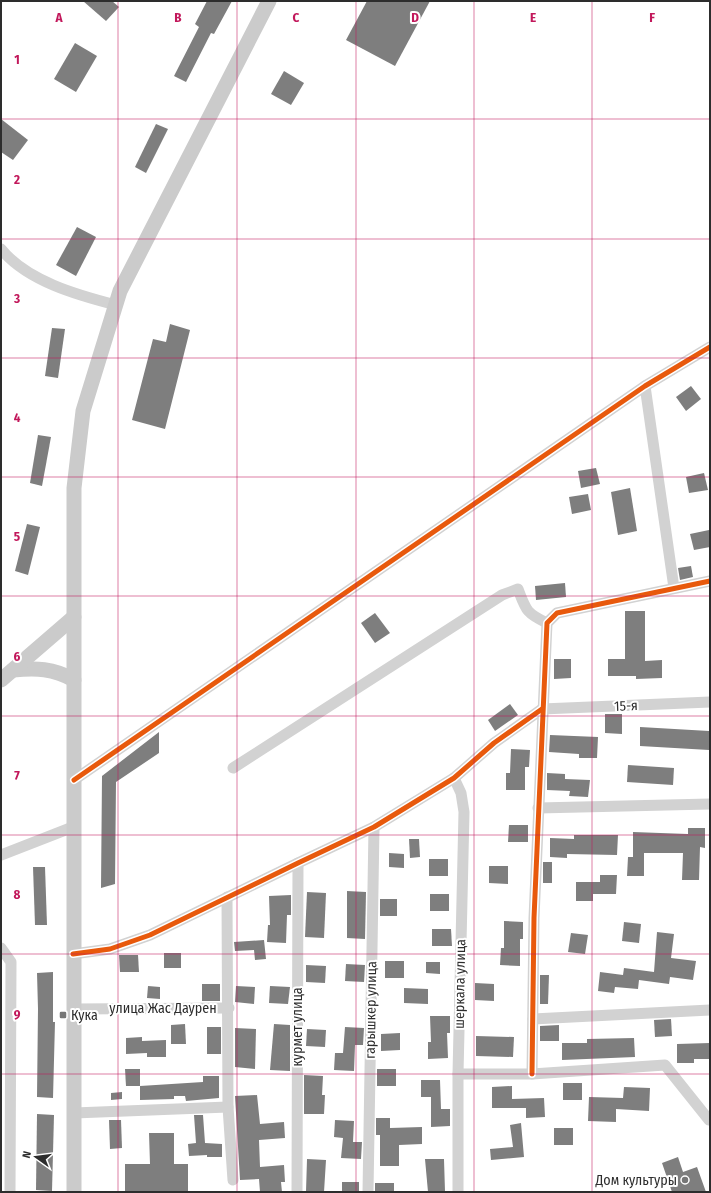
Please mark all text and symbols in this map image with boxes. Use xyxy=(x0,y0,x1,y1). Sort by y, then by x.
text: A xyxy=(54,10,63,25)
text: B xyxy=(174,10,182,25)
text: C xyxy=(293,10,300,25)
text: D xyxy=(411,10,419,25)
text: E xyxy=(530,10,536,25)
text: F xyxy=(649,10,655,25)
text: 1 xyxy=(14,52,20,67)
text: 2 xyxy=(13,172,20,187)
text: 3 xyxy=(13,291,20,306)
text: 4 xyxy=(14,410,21,425)
text: 5 xyxy=(14,529,20,544)
text: 6 xyxy=(14,649,21,664)
street label: 15-я xyxy=(614,697,638,715)
text: 7 xyxy=(14,768,20,783)
text: 8 xyxy=(14,887,21,902)
street label: шеркала улица xyxy=(451,939,469,1029)
street label: гарышкер улица xyxy=(362,961,380,1059)
street label: курмет улица xyxy=(289,987,306,1067)
street label: улица Жас Даурен xyxy=(109,1000,217,1017)
text: 9 xyxy=(14,1007,21,1022)
place label: Кука xyxy=(71,1007,98,1024)
marker: Кука xyxy=(58,1010,68,1020)
north arrow xyxy=(16,1137,56,1177)
text: N xyxy=(20,1150,34,1159)
place label: Дом культуры xyxy=(595,1172,677,1189)
marker: Дом культуры xyxy=(680,1175,690,1185)

